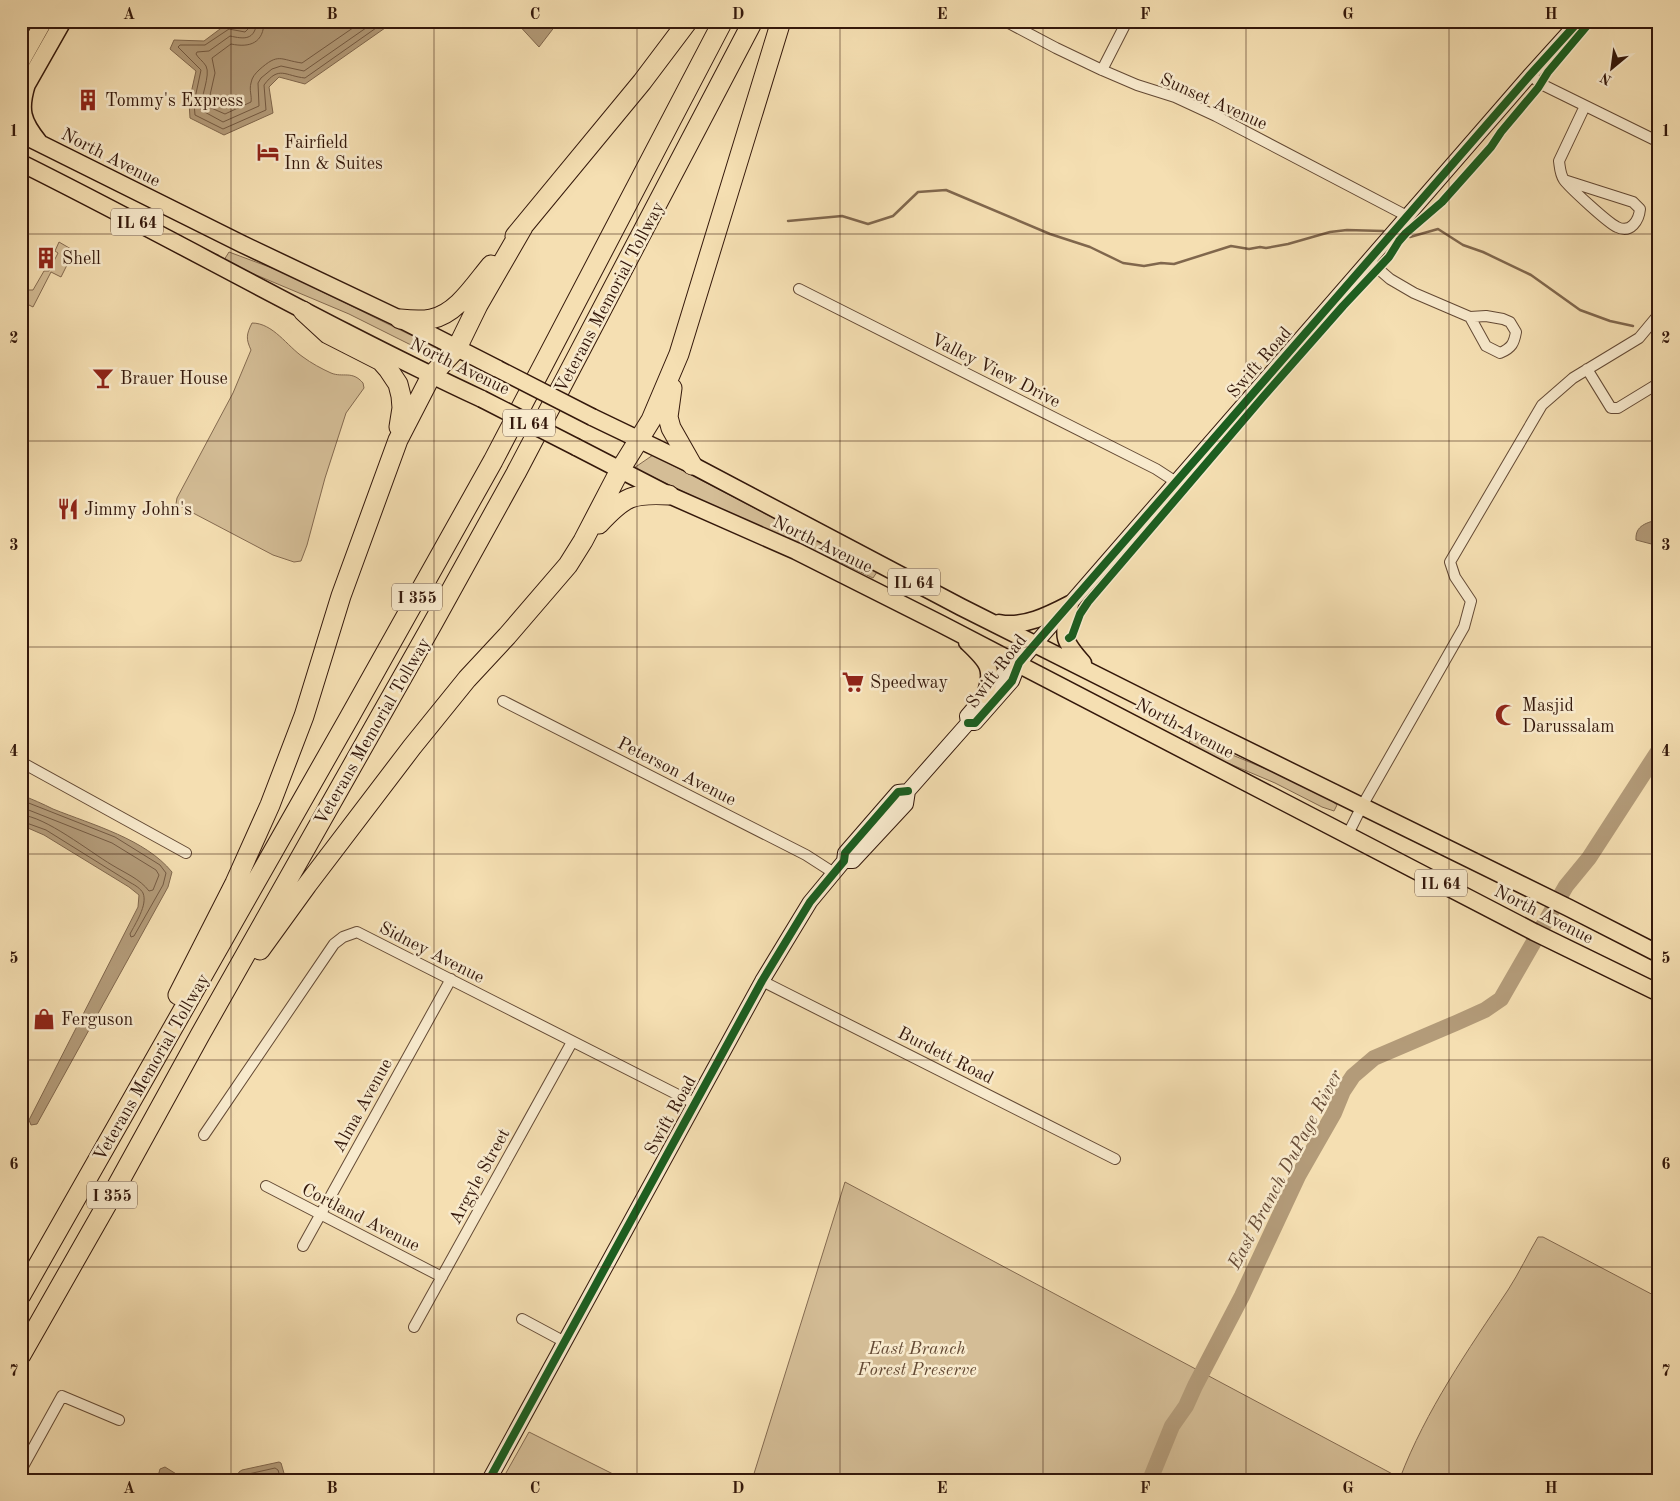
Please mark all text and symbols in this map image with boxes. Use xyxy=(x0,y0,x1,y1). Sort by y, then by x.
text: A xyxy=(123,7,135,23)
text: B xyxy=(326,7,338,23)
text: C xyxy=(530,7,540,23)
text: D xyxy=(732,7,744,23)
text: E xyxy=(936,7,948,23)
text: F xyxy=(1140,7,1151,23)
text: G xyxy=(1342,7,1354,23)
text: H xyxy=(1544,7,1558,23)
north arrow xyxy=(1588,42,1638,92)
street label: Sunset Avenue xyxy=(1157,70,1270,134)
text: N xyxy=(1598,70,1614,87)
building icon: Tommy's Express xyxy=(75,87,101,113)
place label: Tommy's Express xyxy=(105,92,243,110)
text: 1 xyxy=(9,124,19,140)
text: 1 xyxy=(1661,124,1671,140)
street label: North Avenue xyxy=(58,125,163,191)
place label: Fairfield Inn & Suites xyxy=(284,134,383,173)
hotel icon: Fairfield Inn & Suites xyxy=(255,139,281,165)
street label: Veterans Memorial Tollway xyxy=(552,199,668,396)
road number: IL 64 xyxy=(111,208,163,236)
building icon: Shell xyxy=(33,245,59,271)
place label: Shell xyxy=(62,250,101,268)
street label: Swift Road xyxy=(1224,324,1295,402)
text: 2 xyxy=(9,331,19,347)
street label: Valley View Drive xyxy=(928,331,1063,411)
text: 2 xyxy=(1661,331,1671,347)
street label: North Avenue xyxy=(407,335,512,399)
bar icon: Brauer House xyxy=(90,365,116,391)
place label: Brauer House xyxy=(120,370,228,388)
road number: IL 64 xyxy=(503,409,555,436)
restaurant icon: Jimmy John's xyxy=(55,496,81,522)
place label: Jimmy John's xyxy=(84,501,192,519)
street label: North Avenue xyxy=(770,513,875,577)
text: 3 xyxy=(9,538,19,554)
text: 3 xyxy=(1661,538,1671,554)
road number: IL 64 xyxy=(888,568,940,596)
road number: I 355 xyxy=(392,584,442,610)
street label: Swift Road xyxy=(963,631,1030,712)
street label: Veterans Memorial Tollway xyxy=(312,634,434,828)
supermarket icon: Speedway xyxy=(840,669,866,695)
place label: Speedway xyxy=(870,674,948,692)
street label: North Avenue xyxy=(1132,695,1237,762)
place label: Masjid Darussalam xyxy=(1522,697,1614,736)
mosque icon: Masjid Darussalam xyxy=(1493,702,1519,728)
street label: Peterson Avenue xyxy=(614,734,739,809)
text: 4 xyxy=(9,744,19,760)
text: 4 xyxy=(1661,744,1671,760)
road number: IL 64 xyxy=(1415,870,1467,896)
street label: North Avenue xyxy=(1491,882,1596,948)
street label: Sidney Avenue xyxy=(376,919,487,987)
text: 5 xyxy=(9,951,19,967)
text: 5 xyxy=(1661,951,1671,967)
street label: Veterans Memorial Tollway xyxy=(91,970,213,1164)
shop icon: Ferguson xyxy=(31,1006,57,1032)
place label: Ferguson xyxy=(61,1011,134,1029)
street label: Burdett Road xyxy=(895,1024,996,1088)
street label: Alma Avenue xyxy=(330,1056,396,1155)
water label: East Branch DuPage River xyxy=(1225,1067,1347,1274)
street label: Swift Road xyxy=(642,1073,700,1158)
street label: Argyle Street xyxy=(446,1126,514,1227)
text: 6 xyxy=(9,1157,19,1173)
text: 6 xyxy=(1661,1157,1671,1173)
street label: Cortland Avenue xyxy=(299,1180,422,1255)
road number: I 355 xyxy=(87,1182,137,1208)
park label: East Branch Forest Preserve xyxy=(856,1340,977,1379)
text: 7 xyxy=(9,1364,19,1380)
text: 7 xyxy=(1661,1364,1671,1380)
text: A xyxy=(123,1481,135,1497)
text: B xyxy=(326,1481,338,1497)
text: C xyxy=(530,1481,540,1497)
text: D xyxy=(732,1481,744,1497)
text: E xyxy=(936,1481,948,1497)
text: F xyxy=(1140,1481,1151,1497)
text: G xyxy=(1342,1481,1354,1497)
text: H xyxy=(1544,1481,1558,1497)

